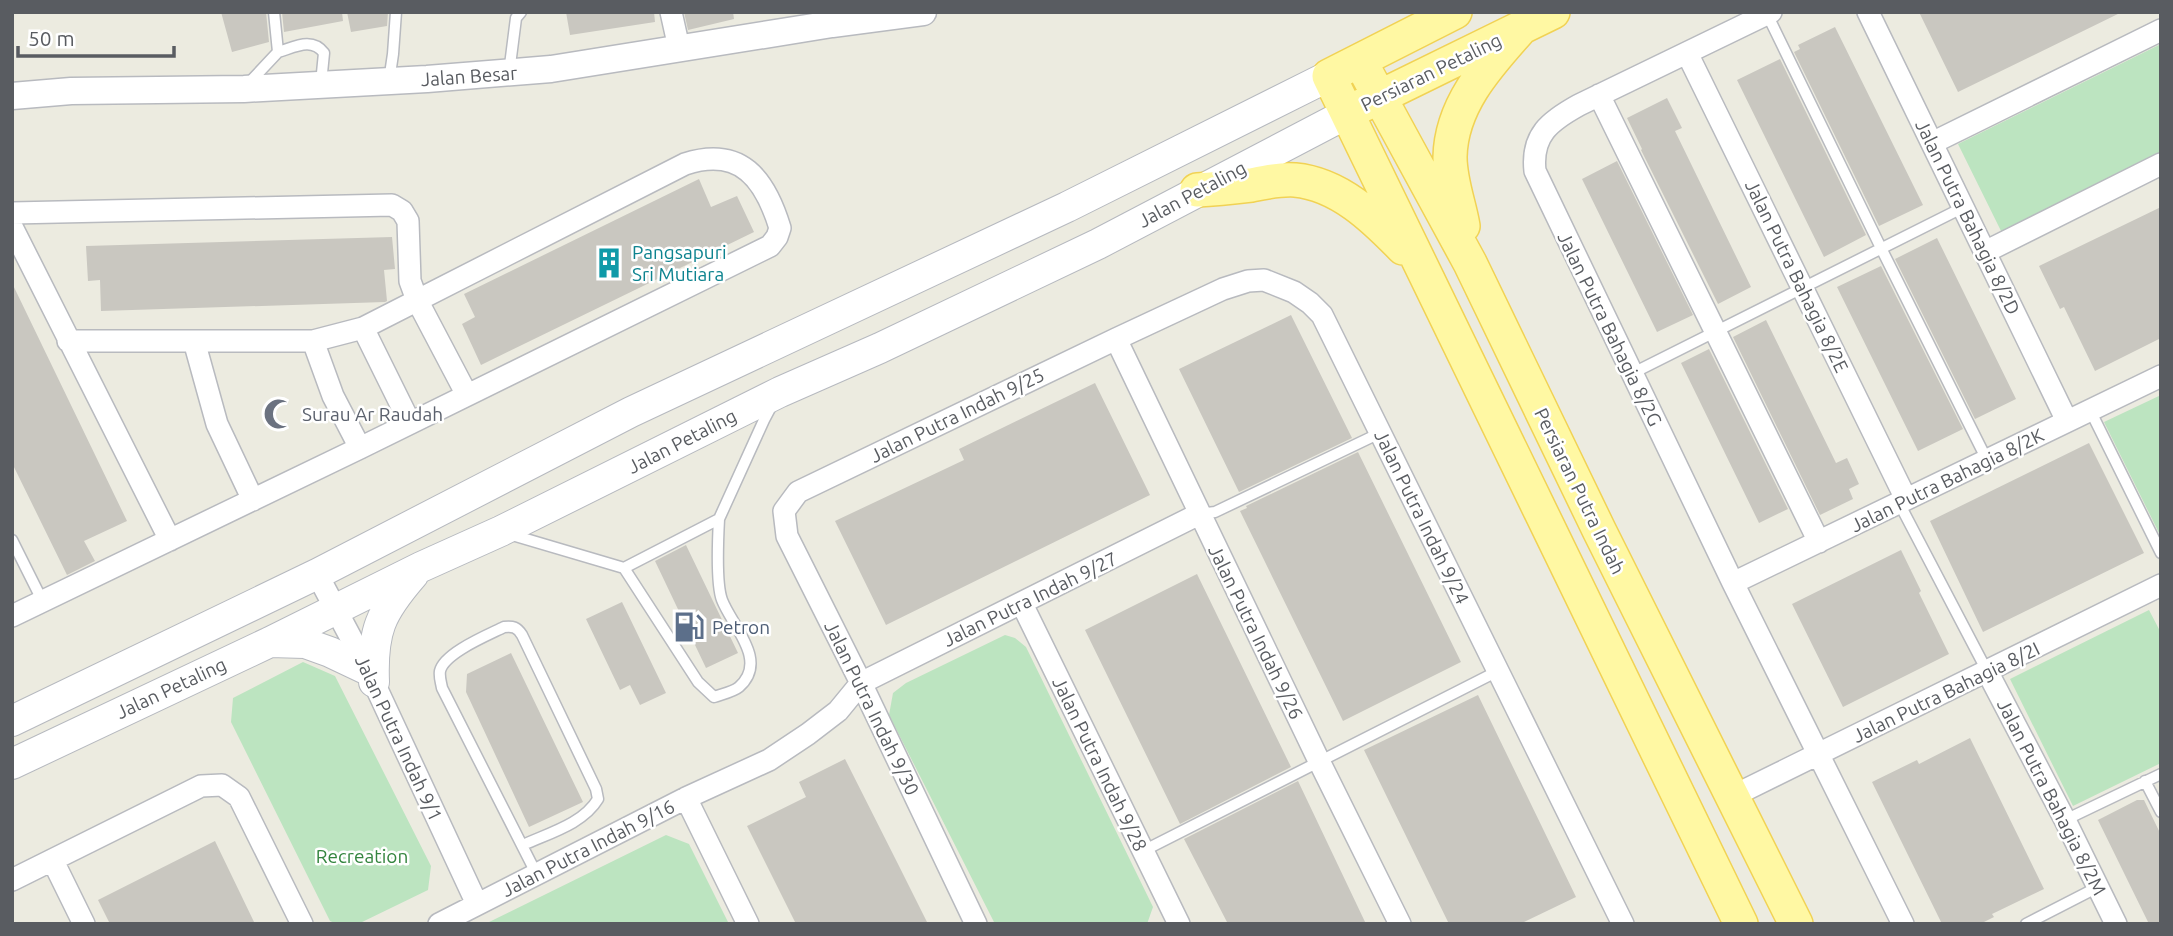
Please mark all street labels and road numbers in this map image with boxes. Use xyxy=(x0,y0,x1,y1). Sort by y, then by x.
street label: Persiaran Petaling xyxy=(1357,28,1505,116)
street label: Jalan Besar xyxy=(420,62,518,90)
street label: Jalan Putra Bahagia 8/2D xyxy=(1911,116,2025,318)
street label: Jalan Petaling xyxy=(1134,156,1250,232)
street label: Jalan Putra Bahagia 8/2E xyxy=(1741,176,1853,376)
street label: Jalan Putra Bahagia 8/2G xyxy=(1553,228,1667,430)
street label: Jalan Putra Indah 9/25 xyxy=(866,363,1048,467)
street label: Jalan Petaling xyxy=(624,404,740,478)
street label: Persiaran Putra Indah xyxy=(1530,404,1630,578)
street label: Jalan Putra Bahagia 8/2K xyxy=(1847,423,2048,536)
street label: Jalan Putra Indah 9/24 xyxy=(1370,426,1474,608)
street label: Jalan Putra Indah 9/26 xyxy=(1204,541,1308,723)
street label: Jalan Putra Indah 9/27 xyxy=(939,547,1121,651)
street label: Jalan Putra Indah 9/30 xyxy=(820,617,924,799)
street label: Jalan Putra Bahagia 8/2I xyxy=(1849,637,2043,747)
street label: Jalan Putra Indah 9/1 xyxy=(351,652,447,824)
street label: Jalan Petaling xyxy=(112,653,230,723)
street label: Jalan Putra Indah 9/28 xyxy=(1048,673,1152,855)
street label: Jalan Putra Bahagia 8/2M xyxy=(1993,695,2111,899)
street label: Jalan Putra Indah 9/16 xyxy=(498,795,678,901)

